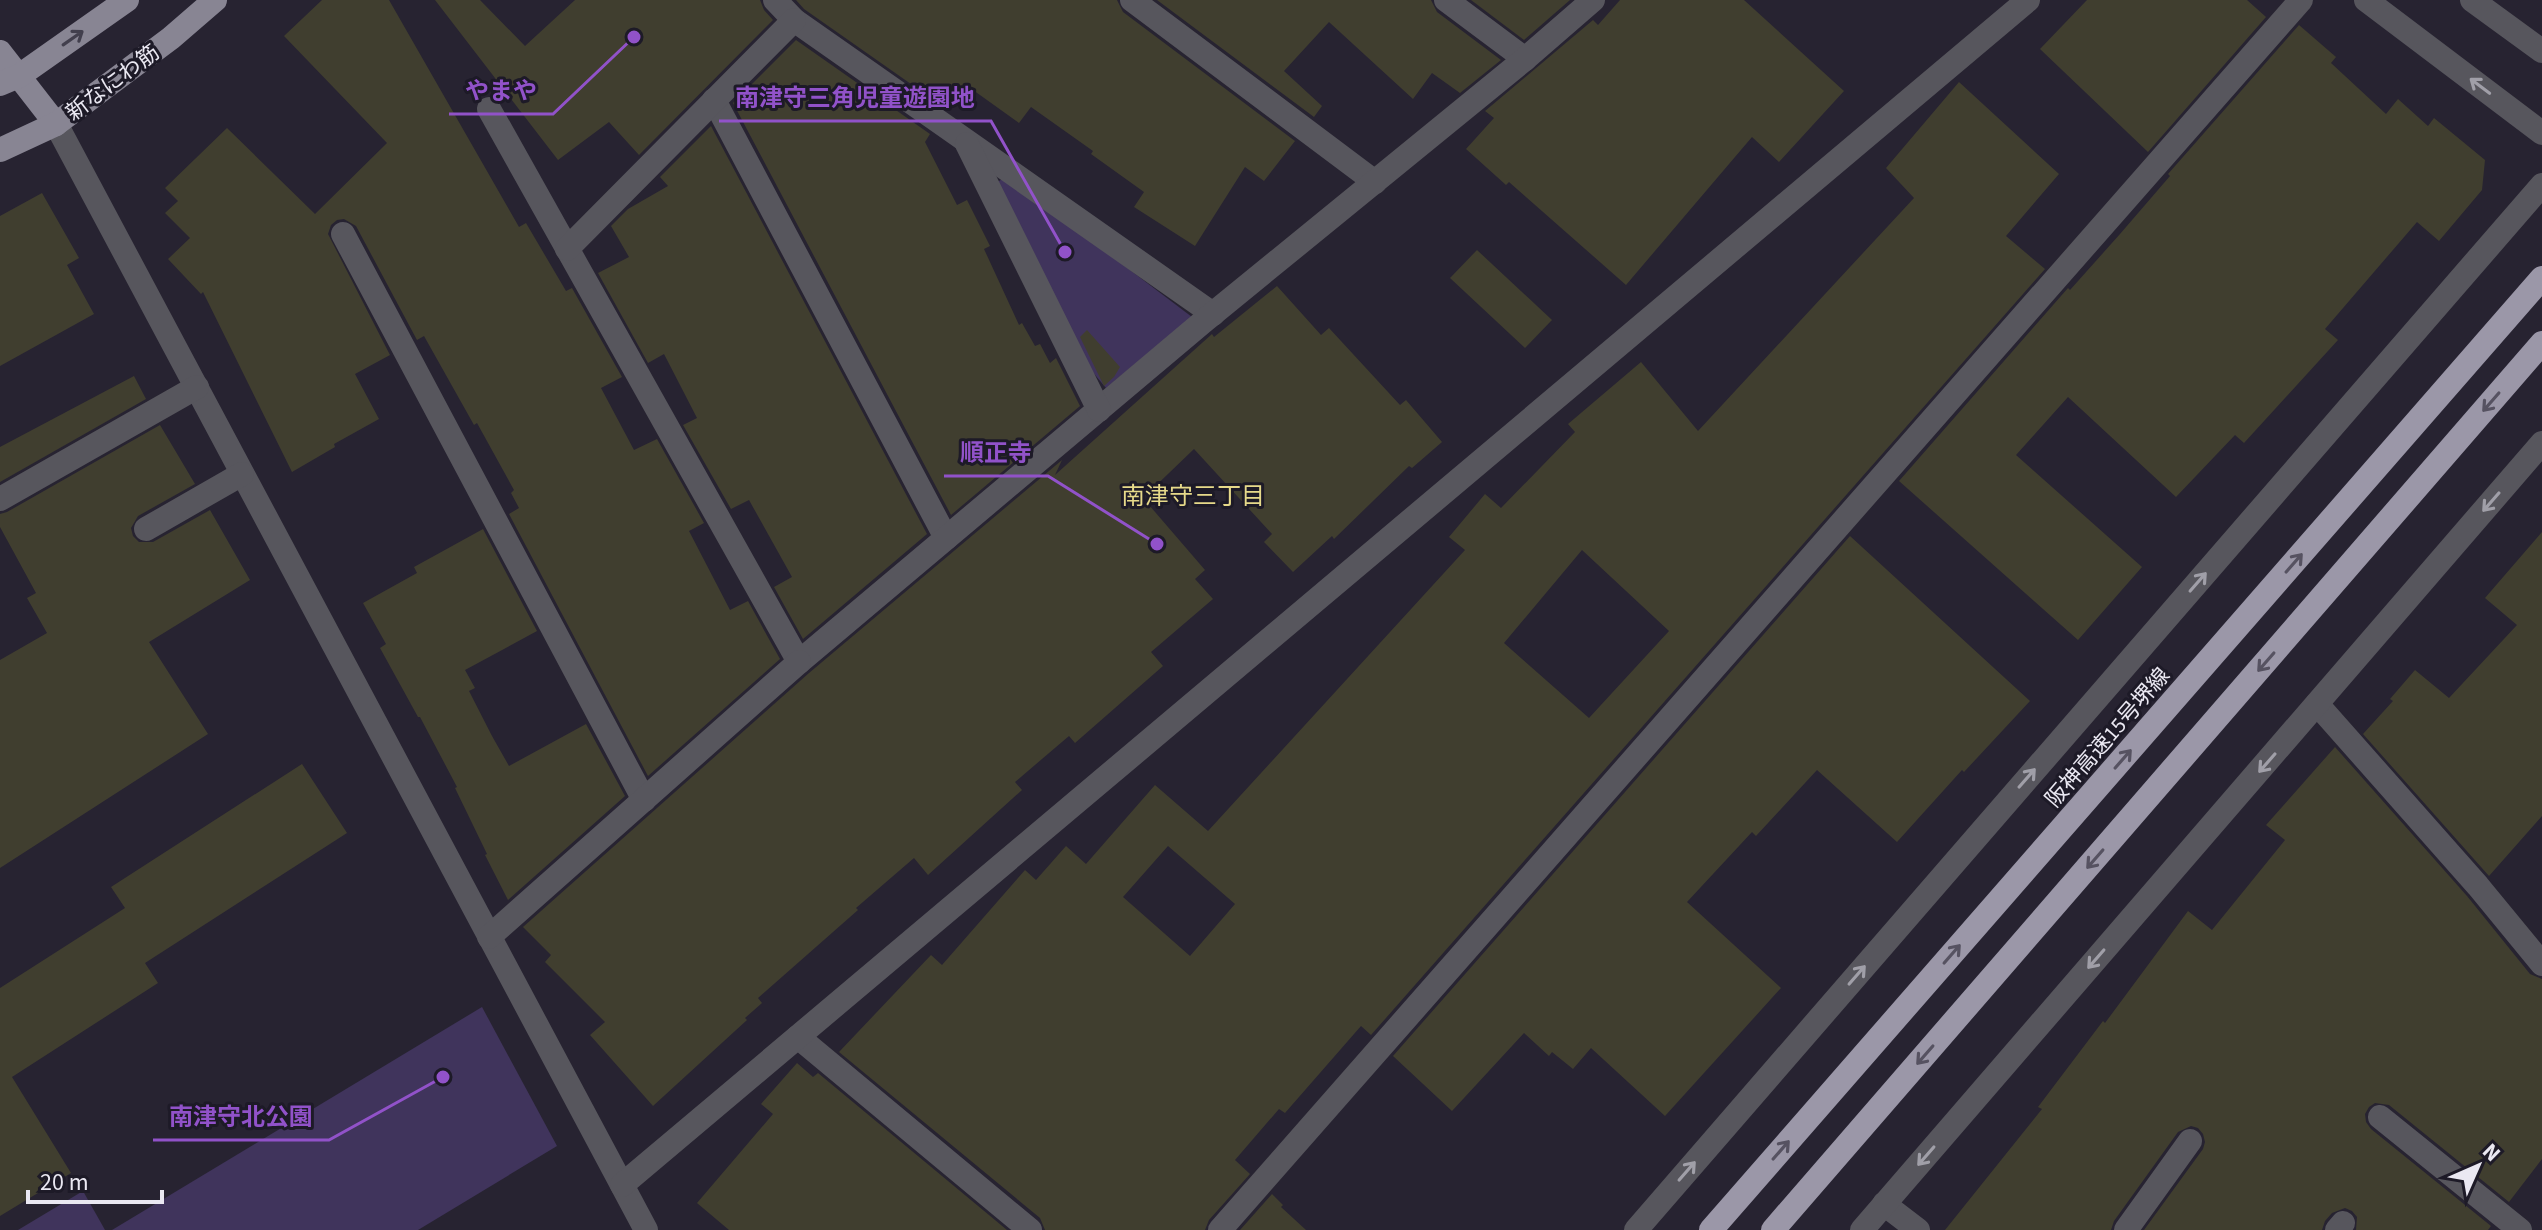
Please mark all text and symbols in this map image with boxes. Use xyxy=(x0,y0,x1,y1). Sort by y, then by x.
one-way arrow xyxy=(62,30,84,46)
street label: 新なにわ筋 xyxy=(59,37,166,129)
callout: やまや xyxy=(449,66,553,114)
callout: 南津守三角児童遊園地 xyxy=(719,73,991,121)
text: やまや xyxy=(465,74,537,109)
one-way arrow xyxy=(2470,78,2491,95)
text: 南津守三角児童遊園地 xyxy=(735,81,975,116)
one-way arrow xyxy=(2482,392,2500,412)
callout: 順正寺 xyxy=(944,428,1048,476)
text: 順正寺 xyxy=(960,436,1032,471)
district label: 南津守三丁目 xyxy=(1121,479,1265,514)
one-way arrow xyxy=(2482,491,2500,511)
one-way arrow xyxy=(2284,553,2302,573)
one-way arrow xyxy=(2189,572,2207,592)
one-way arrow xyxy=(2257,652,2275,672)
street label: 阪神高速15号堺線 xyxy=(2038,661,2178,815)
one-way arrow xyxy=(2113,749,2131,769)
one-way arrow xyxy=(2258,752,2276,772)
one-way arrow xyxy=(2018,769,2036,789)
one-way arrow xyxy=(2086,848,2104,868)
one-way arrow xyxy=(1942,945,1960,965)
one-way arrow xyxy=(2088,949,2106,969)
one-way arrow xyxy=(1848,965,1866,985)
one-way arrow xyxy=(1916,1045,1934,1065)
callout: 南津守北公園 xyxy=(153,1092,329,1140)
text: 南津守北公園 xyxy=(169,1100,313,1135)
north arrow xyxy=(2438,1126,2518,1206)
text: N xyxy=(2475,1136,2508,1169)
one-way arrow xyxy=(1771,1141,1789,1161)
one-way arrow xyxy=(1917,1145,1935,1166)
scale bar xyxy=(28,1154,162,1204)
one-way arrow xyxy=(1677,1162,1695,1182)
text: 20 m xyxy=(40,1165,89,1200)

